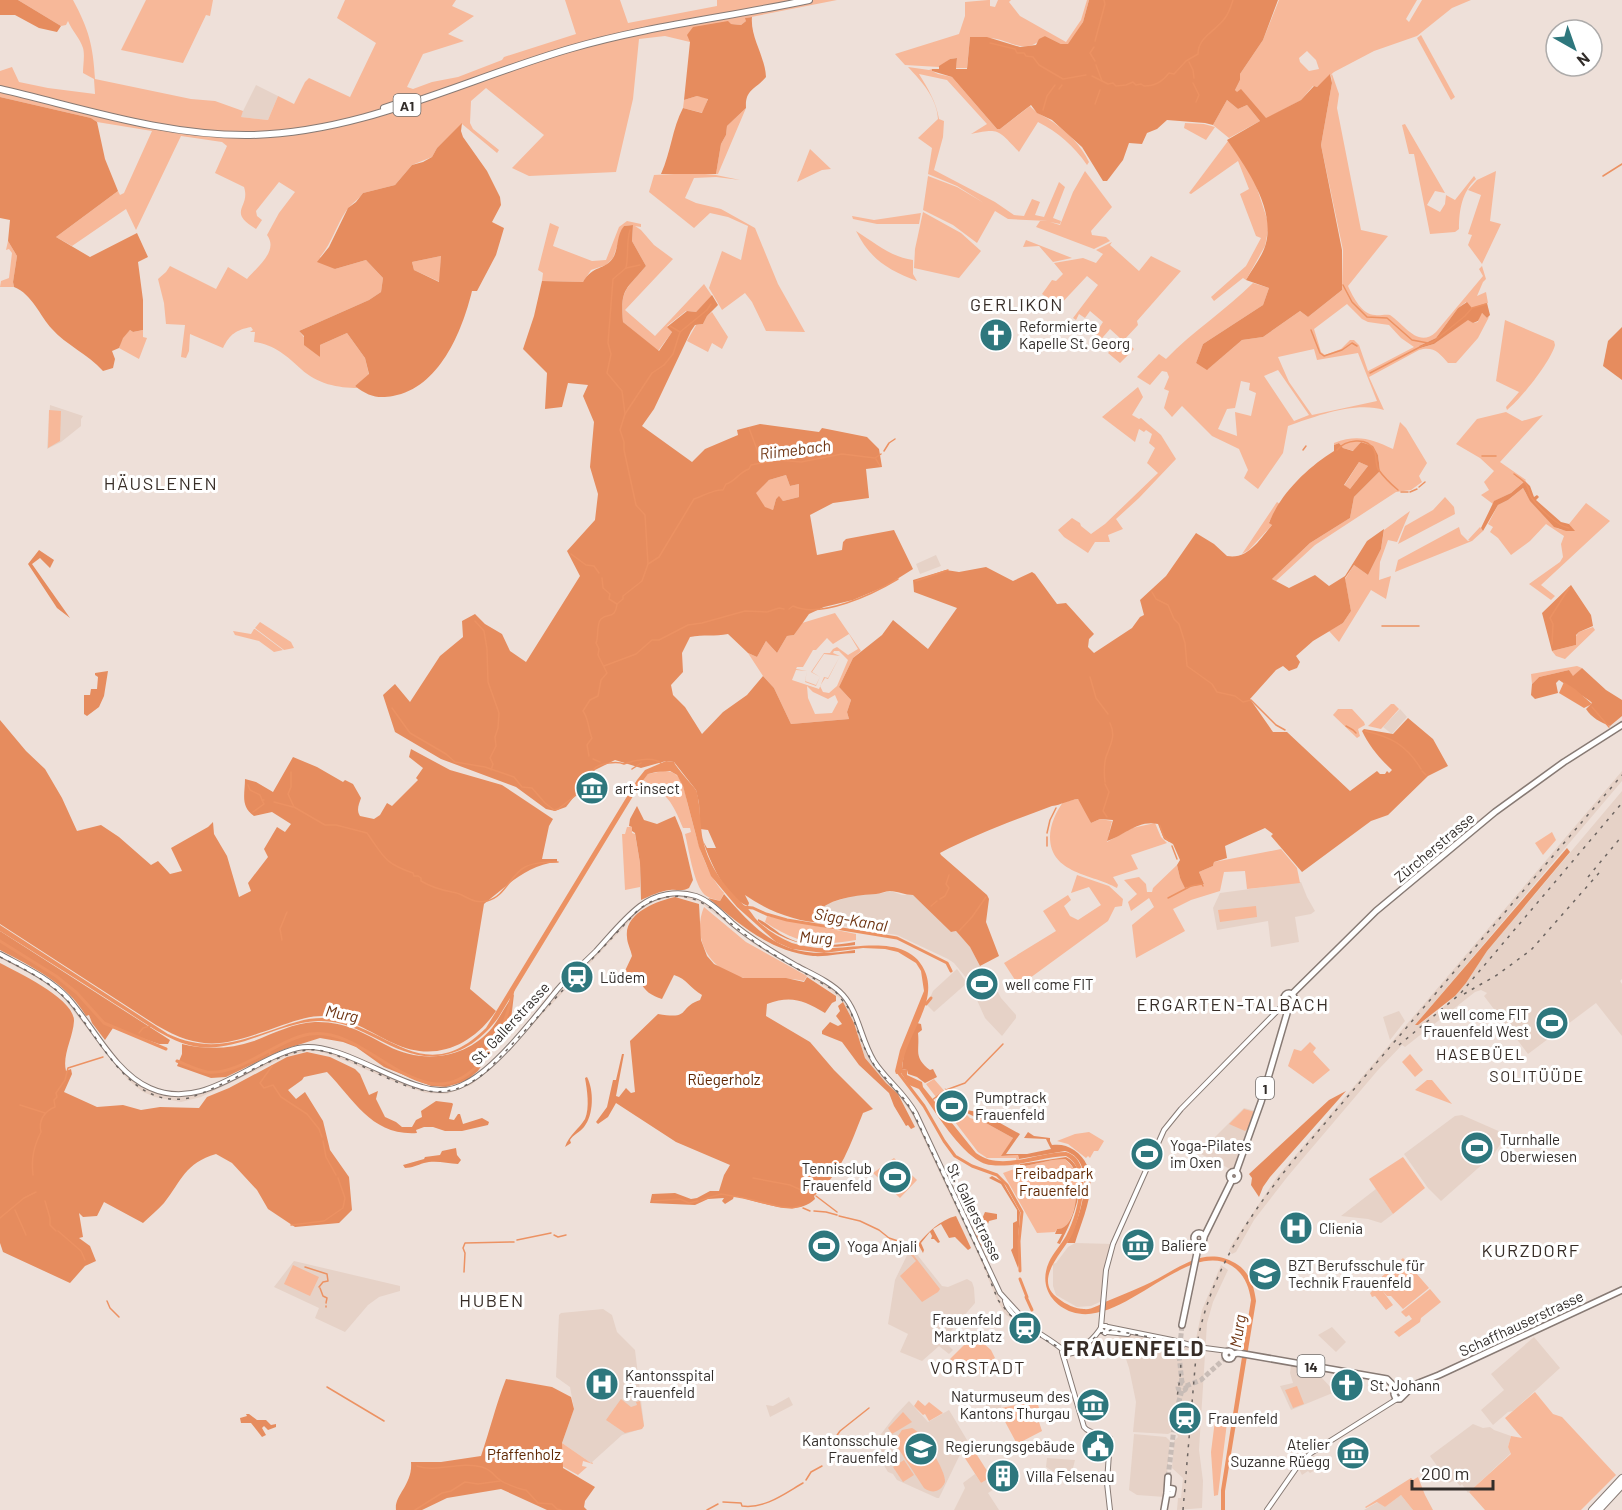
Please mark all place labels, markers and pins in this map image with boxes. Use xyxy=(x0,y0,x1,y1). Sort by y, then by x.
church icon: Reformierte Kapelle St. Georg xyxy=(978,317,1014,353)
place label: Reformierte Kapelle St. Georg xyxy=(1019,317,1130,352)
museum icon: art-insect xyxy=(574,770,610,806)
place label: art-insect xyxy=(615,779,680,797)
station icon: Lüdem xyxy=(559,959,595,995)
sports icon: well come FIT xyxy=(964,966,1000,1002)
place label: Lüdem xyxy=(600,968,645,986)
place label: well come FIT xyxy=(1005,975,1094,993)
place label: well come FIT Frauenfeld West xyxy=(1423,1005,1529,1040)
sports icon: well come FIT Frauenfeld West xyxy=(1534,1005,1570,1041)
sports icon: Pumptrack Frauenfeld xyxy=(934,1088,970,1124)
place label: Pumptrack Frauenfeld xyxy=(975,1088,1047,1123)
sports icon: Turnhalle Oberwiesen xyxy=(1459,1130,1495,1166)
place label: Turnhalle Oberwiesen xyxy=(1500,1130,1577,1165)
sports icon: Yoga-Pilates im Oxen xyxy=(1129,1136,1165,1172)
place label: Yoga-Pilates im Oxen xyxy=(1170,1136,1251,1171)
place label: Tennisclub Frauenfeld xyxy=(802,1159,872,1194)
sports icon: Tennisclub Frauenfeld xyxy=(877,1159,913,1195)
hospital icon: Clienia xyxy=(1278,1210,1314,1246)
place label: Clienia xyxy=(1319,1219,1363,1237)
museum icon: Baliere xyxy=(1120,1227,1156,1263)
sports icon: Yoga Anjali xyxy=(806,1228,842,1264)
place label: Baliere xyxy=(1161,1236,1207,1254)
place label: Yoga Anjali xyxy=(847,1237,917,1255)
school or university icon: BZT Berufsschule für Technik Frauenfeld xyxy=(1247,1256,1283,1292)
place label: BZT Berufsschule für Technik Frauenfeld xyxy=(1288,1256,1425,1291)
place label: Frauenfeld Marktplatz xyxy=(932,1310,1002,1345)
station icon: Frauenfeld Marktplatz xyxy=(1007,1310,1043,1346)
hospital icon: Kantonsspital Frauenfeld xyxy=(584,1366,620,1402)
place label: Kantonsspital Frauenfeld xyxy=(625,1366,714,1401)
church icon: St. Johann xyxy=(1329,1367,1365,1403)
place label: St. Johann xyxy=(1370,1376,1440,1394)
place label: Naturmuseum des Kantons Thurgau xyxy=(951,1387,1070,1422)
museum icon: Naturmuseum des Kantons Thurgau xyxy=(1075,1387,1111,1423)
station icon: Frauenfeld xyxy=(1167,1400,1203,1436)
place label: Frauenfeld xyxy=(1208,1409,1278,1427)
public building icon: Regierungsgebäude xyxy=(1080,1428,1116,1464)
place label: Kantonsschule Frauenfeld xyxy=(802,1431,898,1466)
school or university icon: Kantonsschule Frauenfeld xyxy=(903,1431,939,1467)
place label: Atelier Suzanne Rüegg xyxy=(1230,1435,1331,1470)
museum icon: Atelier Suzanne Rüegg xyxy=(1335,1435,1371,1471)
place label: Regierungsgebäude xyxy=(945,1437,1075,1455)
building icon: Villa Felsenau xyxy=(985,1458,1021,1494)
place label: Villa Felsenau xyxy=(1026,1467,1115,1485)

